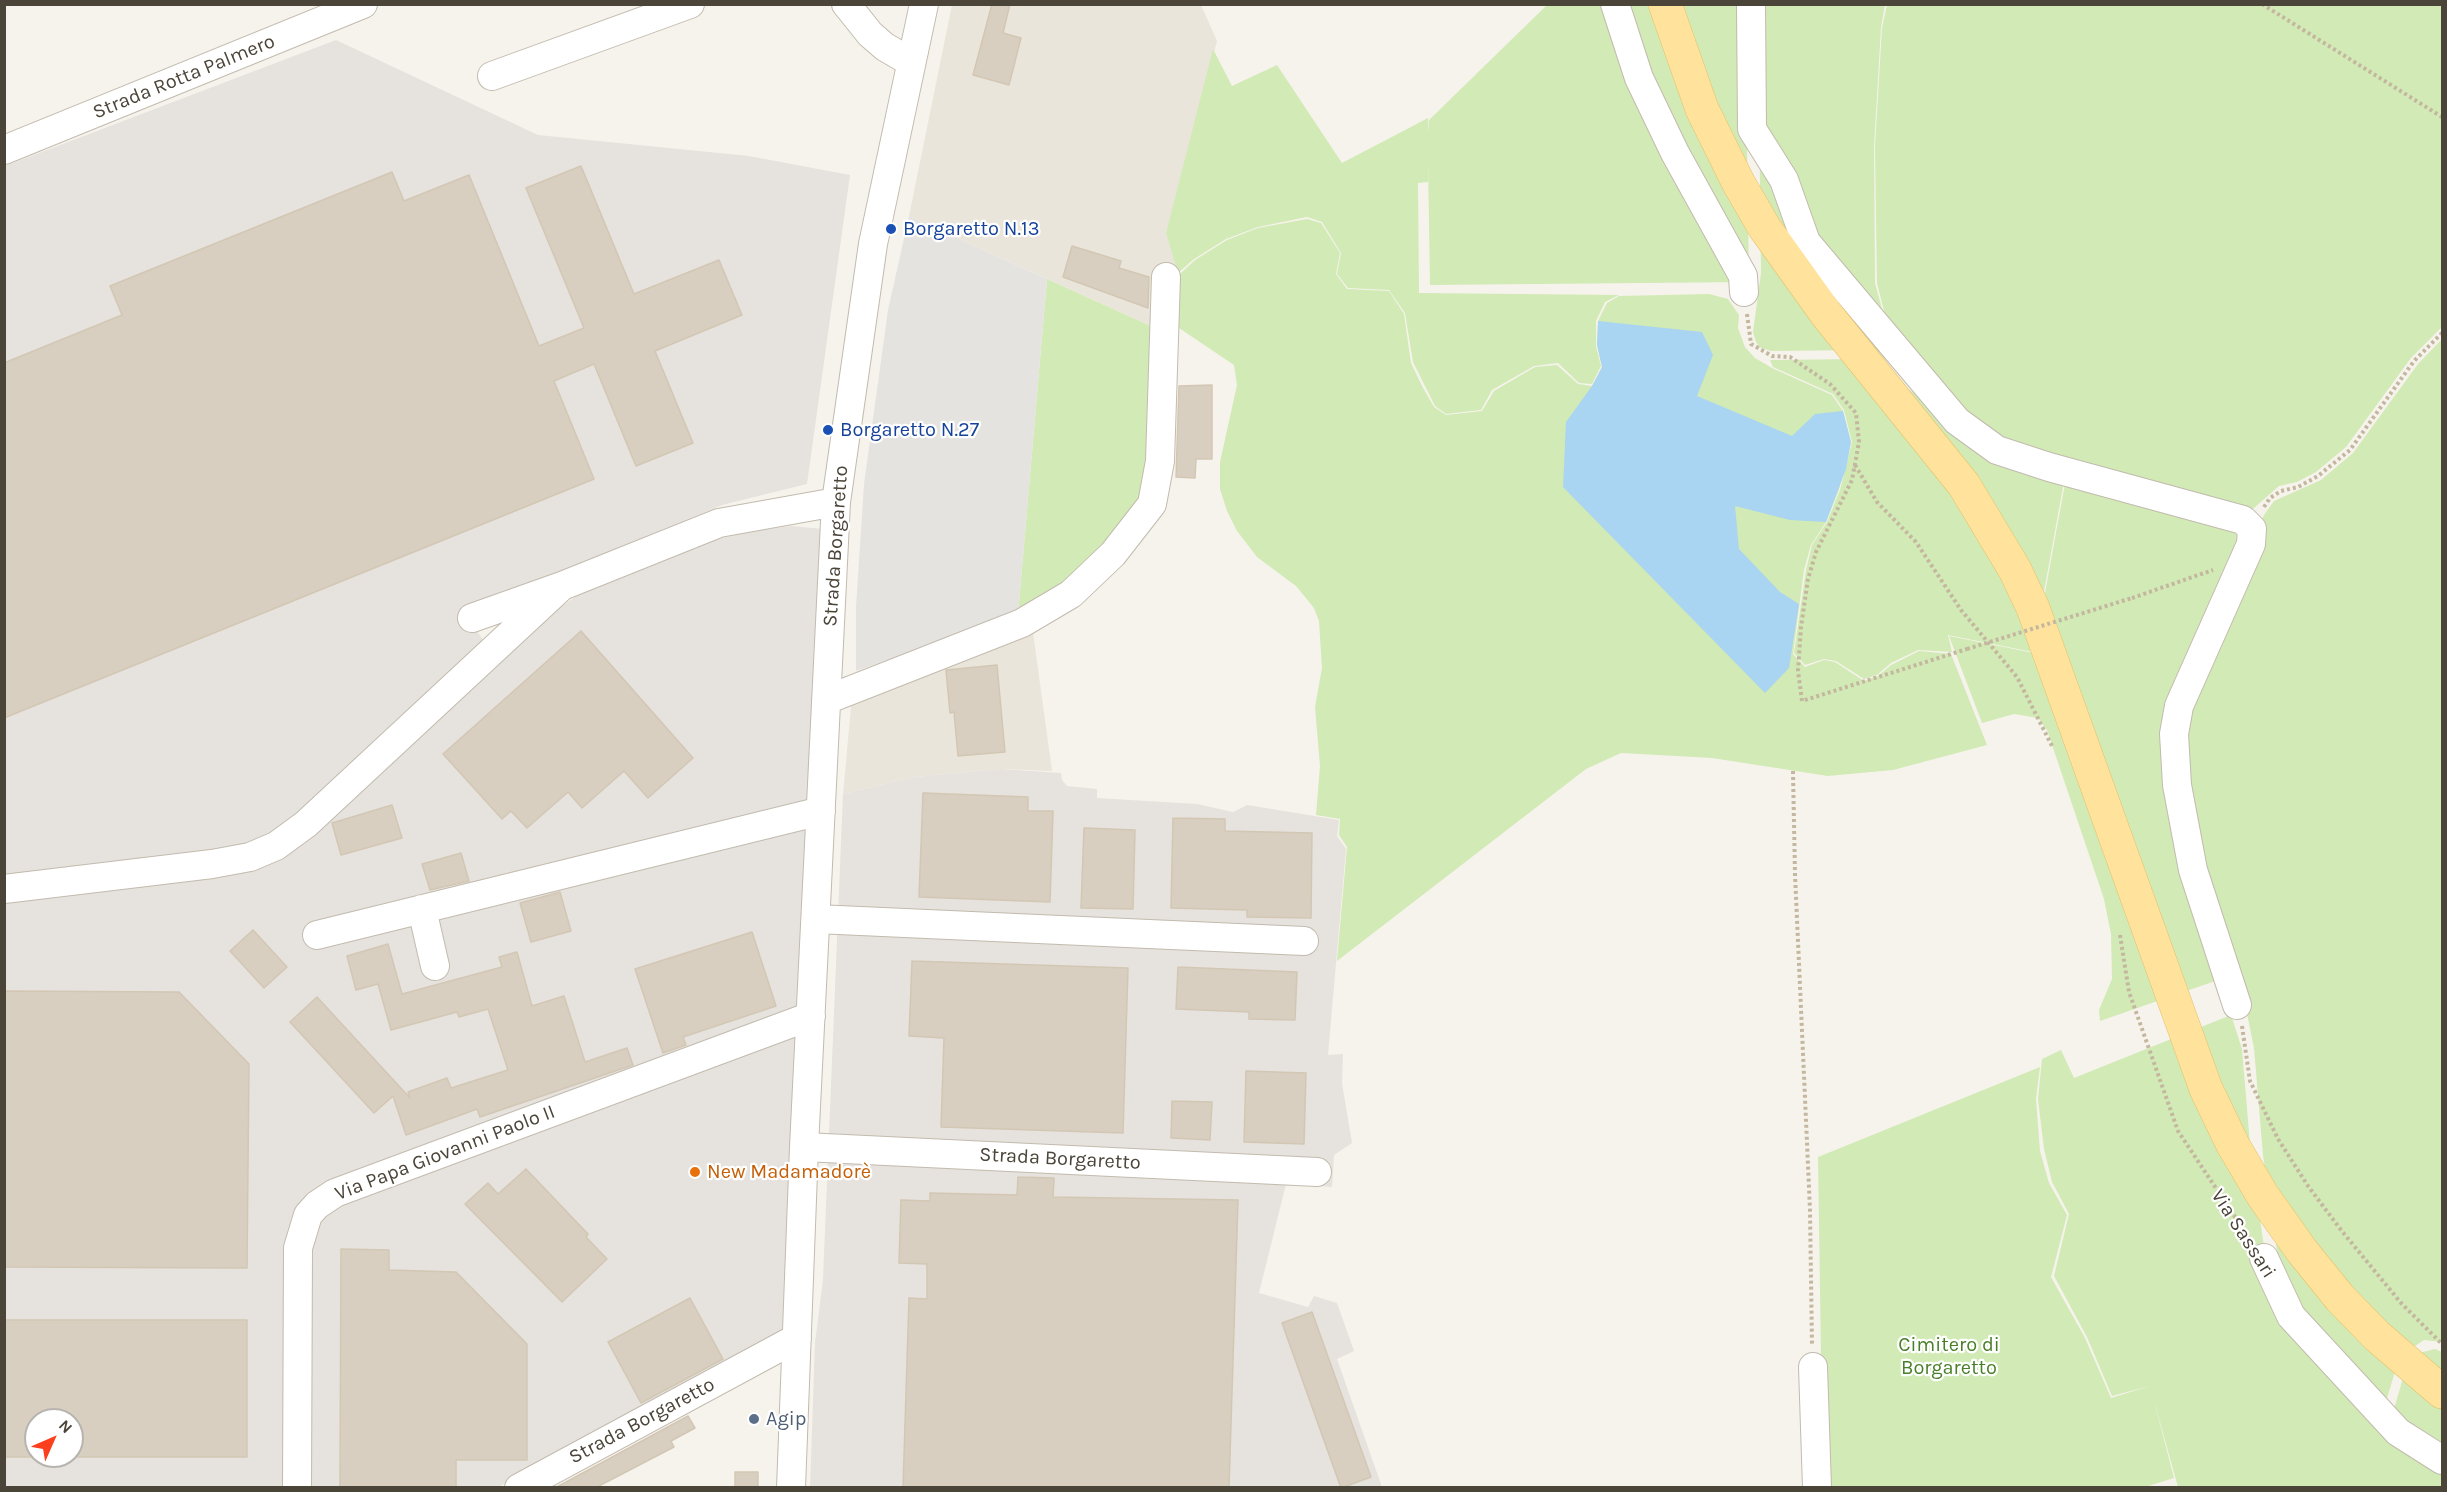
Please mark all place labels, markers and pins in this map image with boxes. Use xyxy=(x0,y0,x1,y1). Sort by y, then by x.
place label: Borgaretto N.13 xyxy=(903,217,1039,241)
marker: Borgaretto N.13 xyxy=(884,222,898,236)
place label: Borgaretto N.27 xyxy=(840,418,979,442)
marker: Borgaretto N.27 xyxy=(821,423,835,437)
place label: New Madamadorè xyxy=(707,1160,871,1184)
marker: New Madamadorè xyxy=(688,1165,702,1179)
place label: Agip xyxy=(766,1407,806,1431)
marker: Agip xyxy=(747,1412,761,1426)

